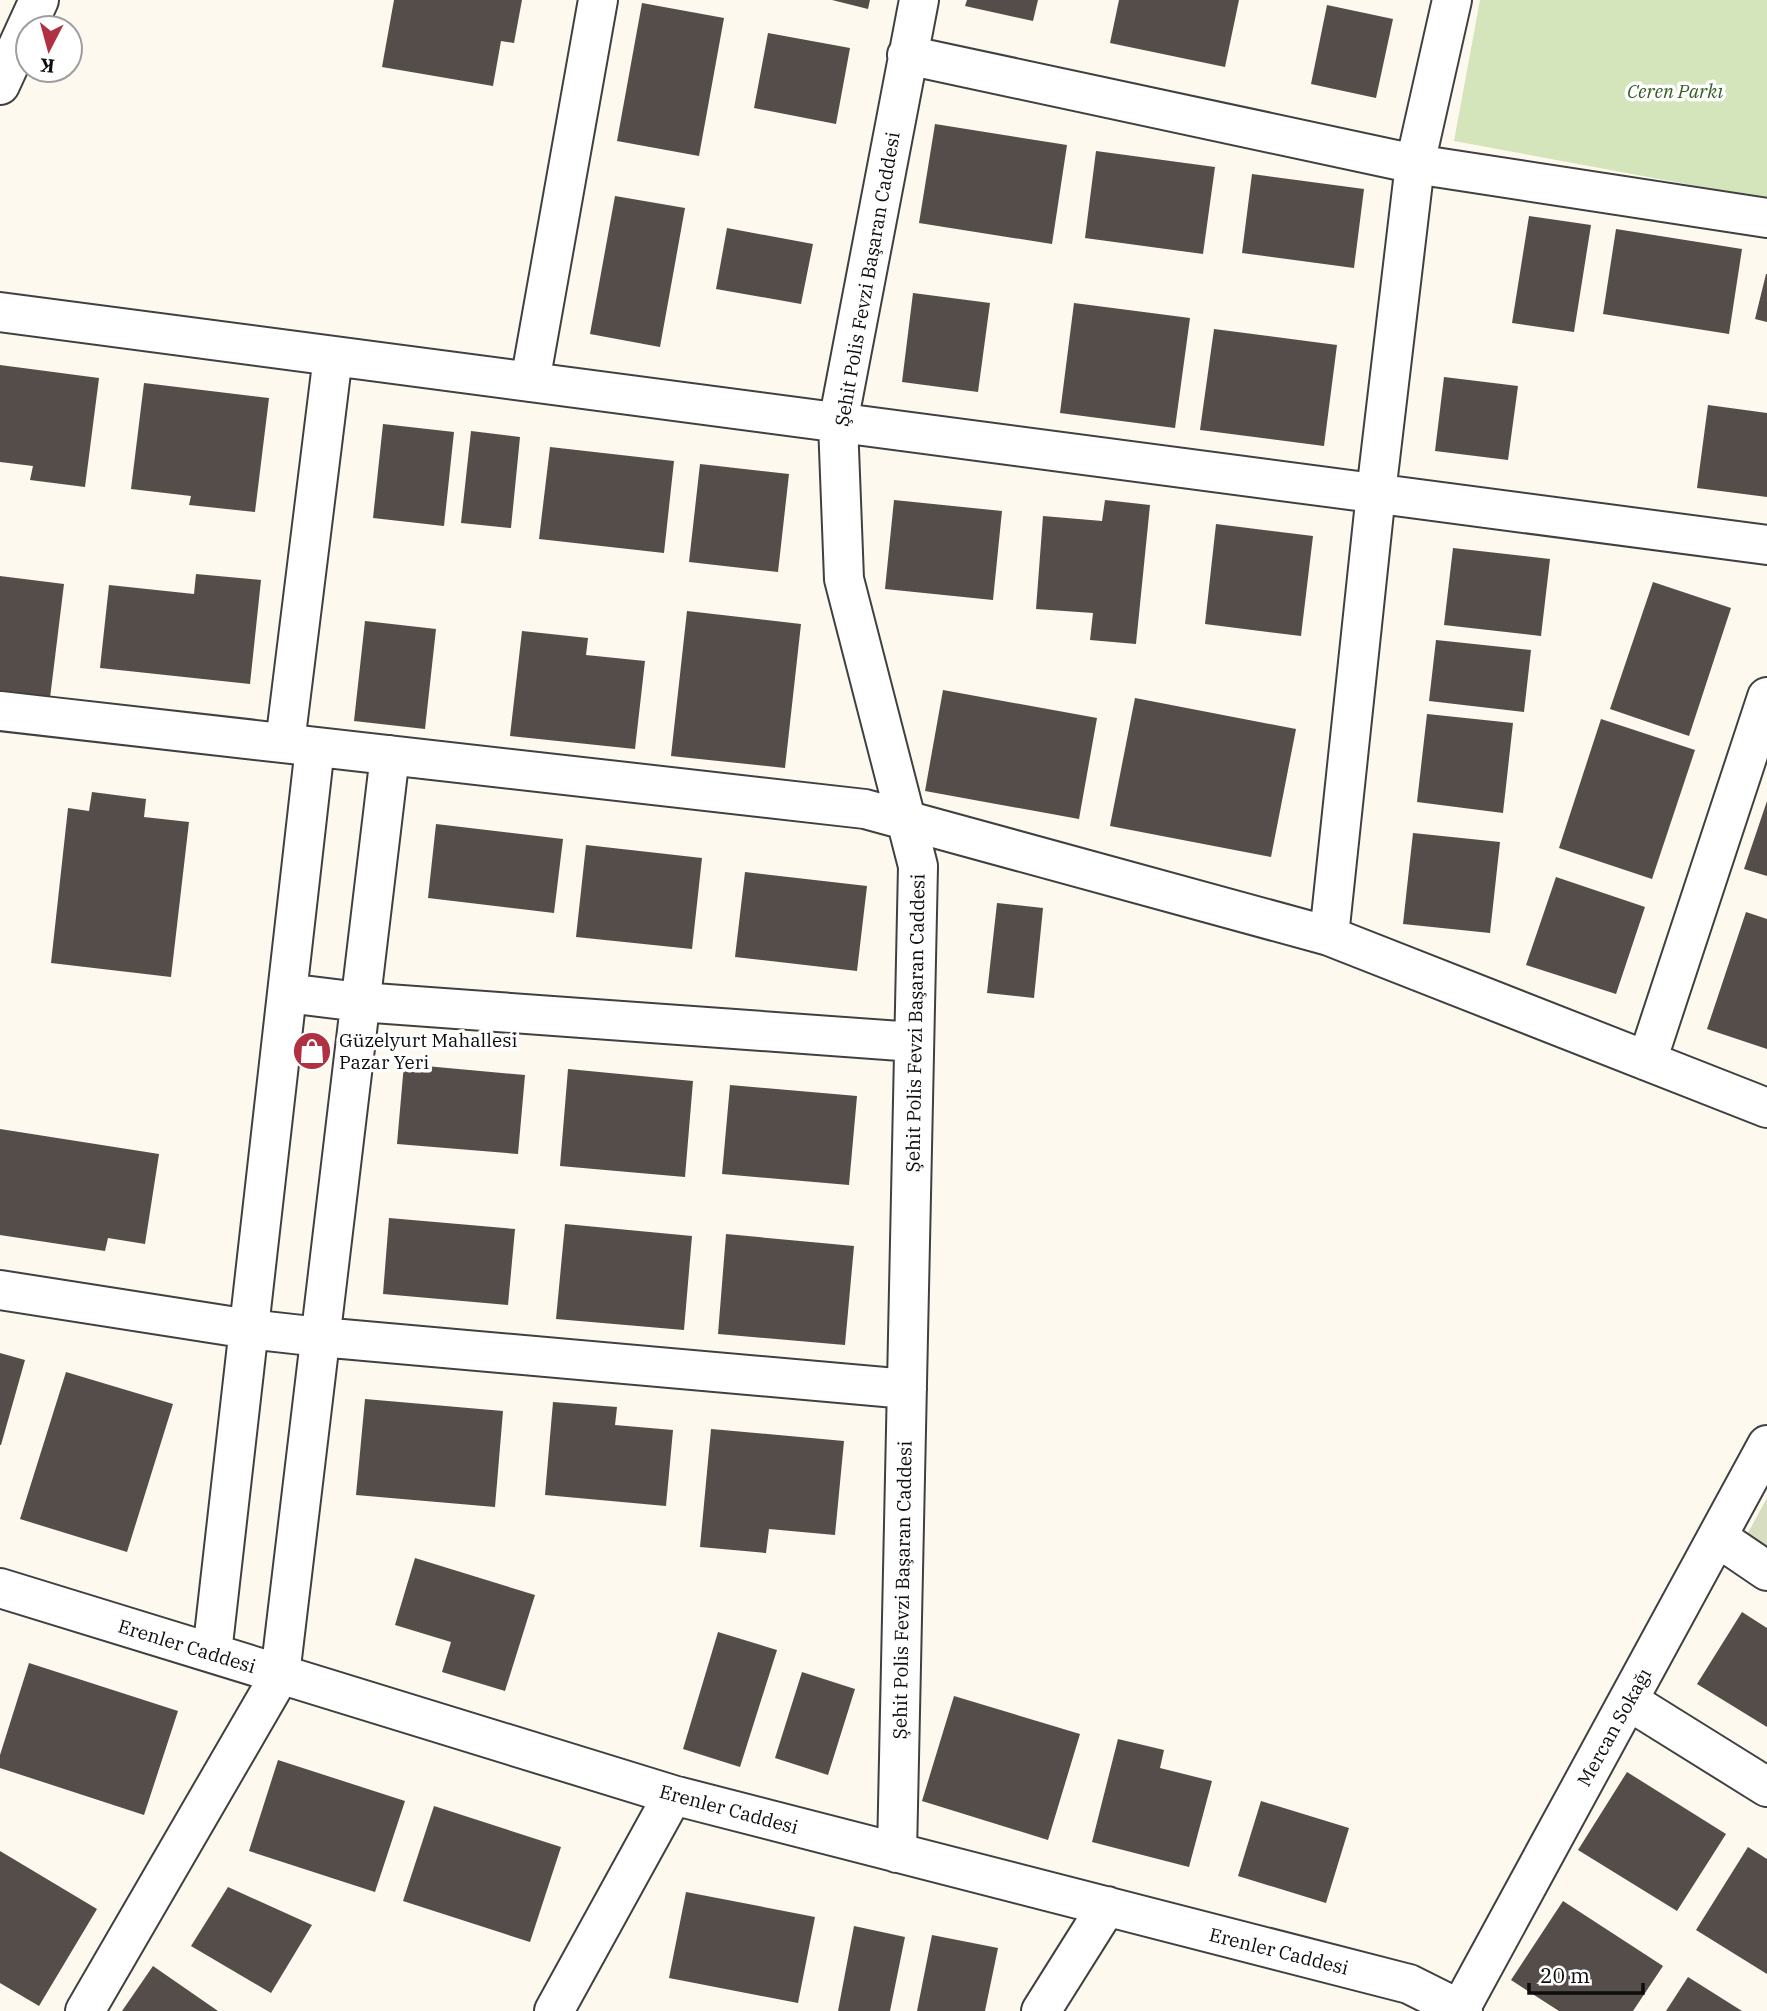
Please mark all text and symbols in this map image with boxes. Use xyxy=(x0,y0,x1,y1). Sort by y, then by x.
north arrow xyxy=(14,14,84,84)
text: K xyxy=(38,53,56,79)
park label: Ceren Parkı xyxy=(1627,79,1723,103)
street label: Şehit Polis Fevzi Başaran Caddesi xyxy=(829,130,905,428)
street label: Şehit Polis Fevzi Başaran Caddesi xyxy=(900,874,930,1172)
place label: Güzelyurt Mahallesi Pazar Yeri xyxy=(339,1028,517,1074)
shop icon: Güzelyurt Mahallesi Pazar Yeri xyxy=(291,1030,333,1072)
street label: Şehit Polis Fevzi Başaran Caddesi xyxy=(887,1441,917,1739)
street label: Erenler Caddesi xyxy=(115,1614,259,1678)
street label: Mercan Sokağı xyxy=(1572,1664,1656,1790)
street label: Erenler Caddesi xyxy=(657,1779,801,1839)
street label: Erenler Caddesi xyxy=(1207,1922,1351,1980)
scale bar xyxy=(1529,1952,1643,1996)
text: 20 m xyxy=(1540,1961,1590,1989)

